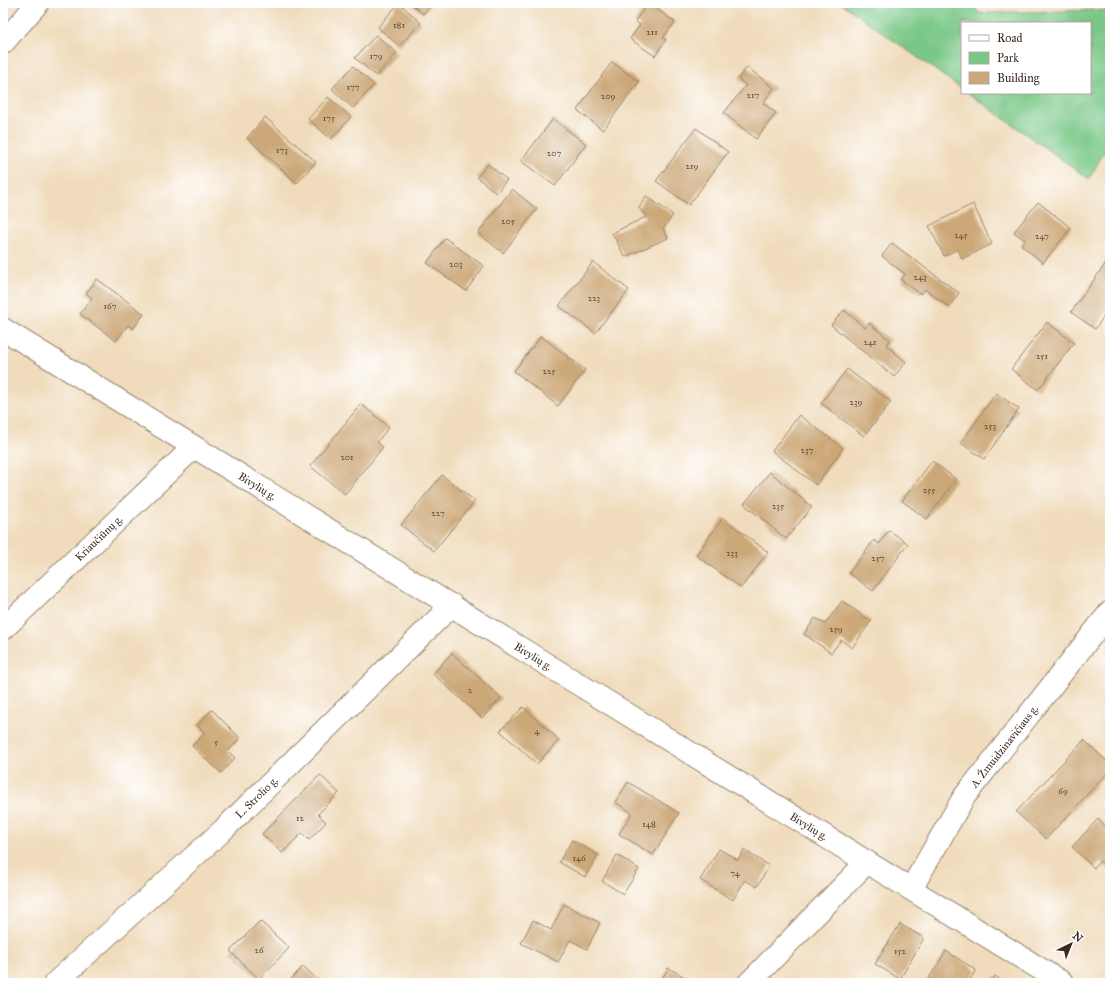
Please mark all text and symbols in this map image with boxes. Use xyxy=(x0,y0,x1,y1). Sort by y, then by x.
house number: 181 xyxy=(393,19,405,30)
legend xyxy=(961,22,1091,94)
house number: 211 xyxy=(646,26,658,37)
text: Road xyxy=(997,31,1023,45)
house number: 179 xyxy=(369,50,383,61)
text: Park xyxy=(997,51,1019,65)
text: Building xyxy=(997,71,1040,86)
house number: 177 xyxy=(346,81,360,92)
house number: 217 xyxy=(747,89,760,100)
house number: 209 xyxy=(601,90,615,101)
house number: 175 xyxy=(323,112,336,123)
house number: 173 xyxy=(276,144,288,155)
house number: 207 xyxy=(547,147,561,158)
house number: 219 xyxy=(686,160,699,171)
house number: 205 xyxy=(501,215,516,226)
house number: 245 xyxy=(954,229,969,240)
house number: 247 xyxy=(1035,230,1049,241)
house number: 203 xyxy=(449,258,463,269)
house number: 243 xyxy=(913,271,927,282)
house number: 223 xyxy=(588,292,601,303)
house number: 167 xyxy=(104,300,117,311)
house number: 241 xyxy=(863,336,877,347)
house number: 251 xyxy=(1036,350,1048,361)
house number: 225 xyxy=(543,365,556,376)
house number: 239 xyxy=(850,396,863,407)
house number: 253 xyxy=(984,420,996,431)
house number: 237 xyxy=(801,444,814,455)
house number: 201 xyxy=(340,451,354,462)
street label: Bivylių g. xyxy=(236,470,279,503)
house number: 255 xyxy=(923,484,936,495)
house number: 235 xyxy=(772,500,785,511)
house number: 227 xyxy=(431,507,445,518)
street label: Kriaučiūnų g. xyxy=(73,513,125,564)
house number: 233 xyxy=(726,547,738,558)
house number: 257 xyxy=(871,552,885,563)
house number: 259 xyxy=(829,623,843,634)
street label: Bivylių g. xyxy=(512,640,554,673)
house number: 2 xyxy=(468,684,473,695)
street label: A. Žmuidzinavičiaus g. xyxy=(967,703,1041,791)
house number: 4 xyxy=(534,725,540,736)
house number: 5 xyxy=(214,736,219,747)
street label: L. Strolio g. xyxy=(233,774,281,821)
house number: 69 xyxy=(1058,785,1068,796)
street label: Bivylių g. xyxy=(787,810,830,843)
house number: 12 xyxy=(296,812,305,823)
house number: 148 xyxy=(642,818,656,829)
house number: 146 xyxy=(572,852,586,863)
house number: 74 xyxy=(730,867,741,878)
north arrow xyxy=(1051,924,1091,964)
text: N xyxy=(1070,929,1086,945)
house number: 26 xyxy=(254,944,264,955)
house number: 152 xyxy=(894,945,907,956)

